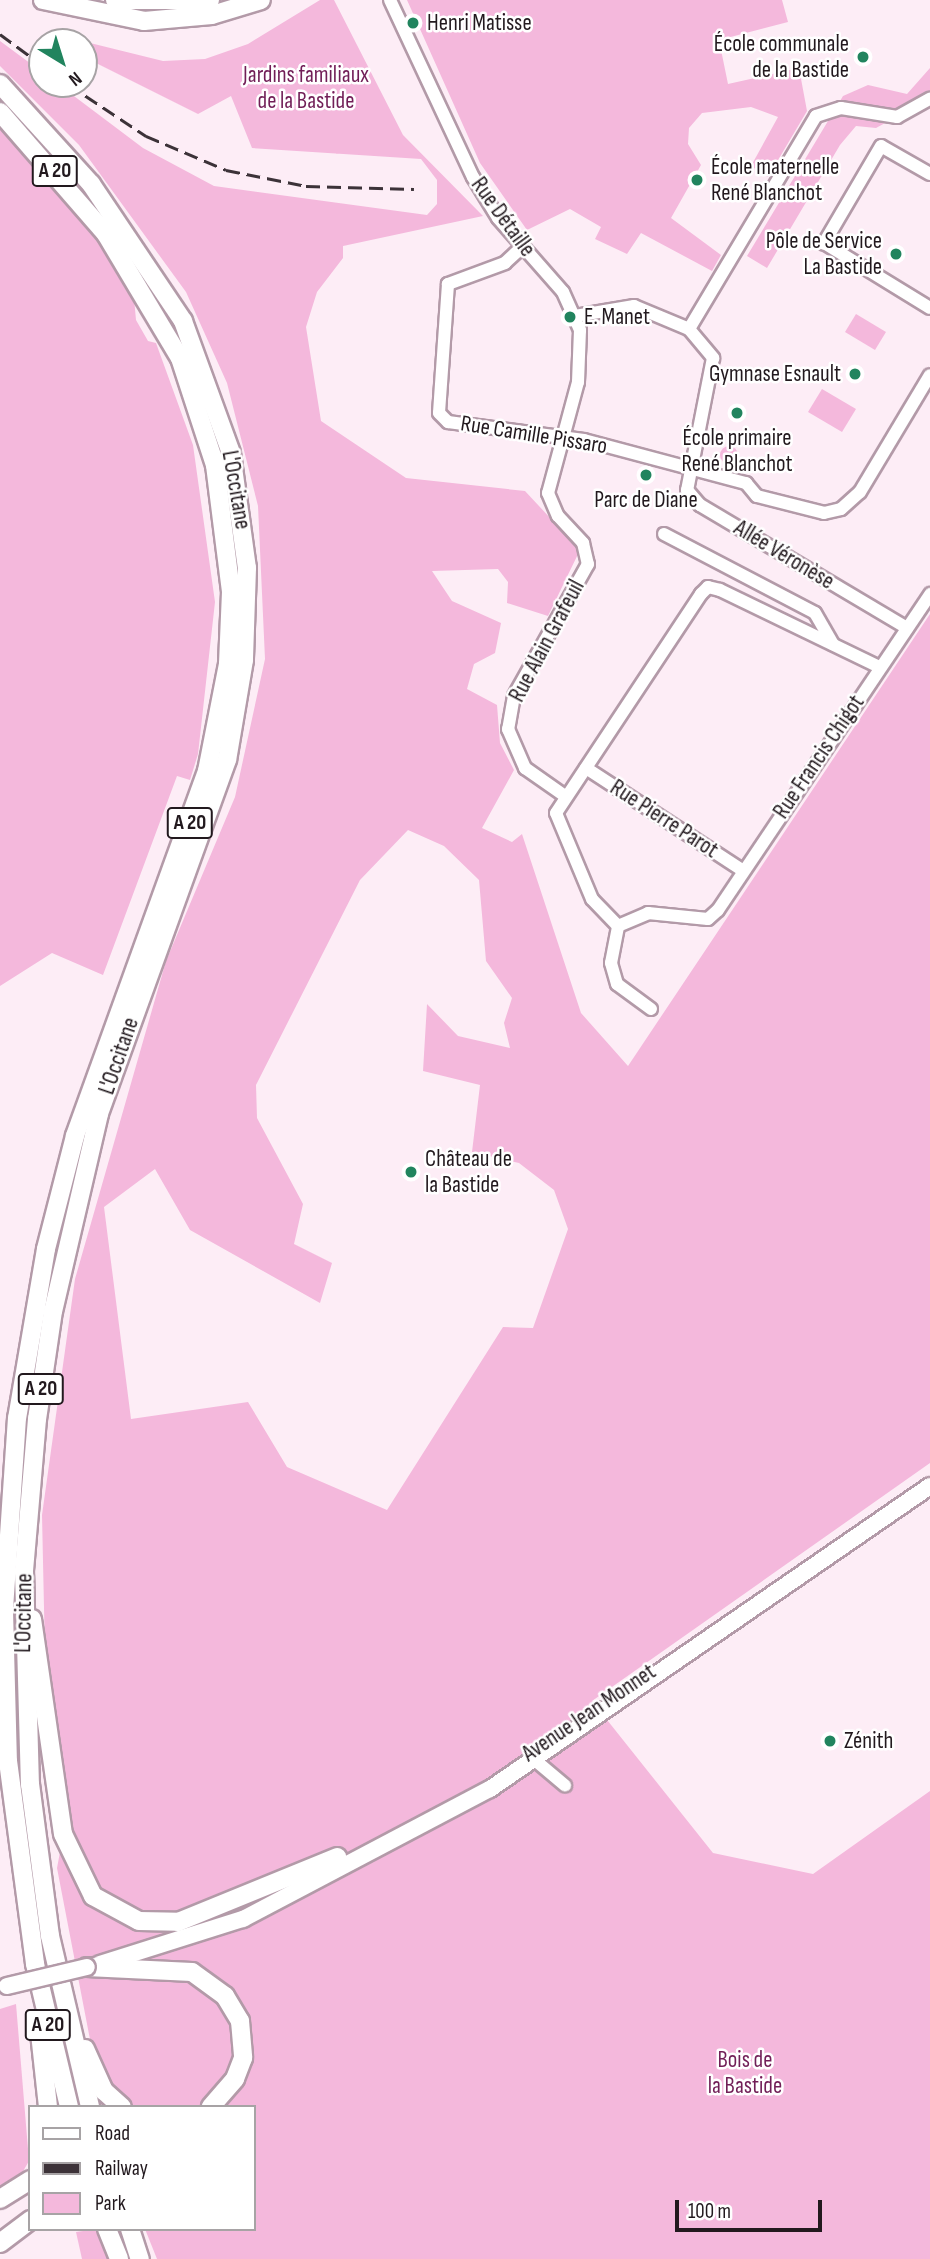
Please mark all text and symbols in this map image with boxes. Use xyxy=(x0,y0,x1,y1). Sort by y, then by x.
place label: Henri Matisse xyxy=(427,9,532,37)
marker: Henri Matisse xyxy=(405,15,421,31)
north arrow xyxy=(28,28,98,98)
place label: École communale de la Bastide xyxy=(714,30,849,84)
marker: École communale de la Bastide xyxy=(855,49,871,65)
park label: Jardins familiaux de la Bastide xyxy=(243,61,369,115)
text: N xyxy=(64,66,86,91)
place label: École maternelle René Blanchot xyxy=(711,153,839,207)
road number: A 20 xyxy=(30,154,80,188)
street label: Rue Détaille xyxy=(465,172,541,262)
marker: École maternelle René Blanchot xyxy=(689,172,705,188)
place label: Pôle de Service La Bastide xyxy=(766,227,882,281)
marker: Pôle de Service La Bastide xyxy=(888,246,904,262)
place label: E. Manet xyxy=(584,303,650,331)
marker: E. Manet xyxy=(562,309,578,325)
place label: Gymnase Esnault xyxy=(709,360,841,388)
marker: Gymnase Esnault xyxy=(847,366,863,382)
marker: École primaire René Blanchot xyxy=(729,405,745,421)
street label: Rue Camille Pissaro xyxy=(459,410,609,460)
place label: École primaire René Blanchot xyxy=(681,424,793,478)
street label: L'Occitane xyxy=(216,448,256,532)
marker: Parc de Diane xyxy=(638,467,654,483)
place label: Parc de Diane xyxy=(594,486,698,514)
street label: Allée Véronèse xyxy=(729,514,839,596)
street label: Rue Alain Grafeuil xyxy=(503,575,591,707)
street label: Rue Francis Chigot xyxy=(768,690,870,824)
street label: Rue Pierre Parot xyxy=(605,774,723,864)
road number: A 20 xyxy=(166,806,214,840)
street label: L'Occitane xyxy=(93,1014,145,1098)
place label: Château de la Bastide xyxy=(425,1145,512,1199)
marker: Château de la Bastide xyxy=(403,1164,419,1180)
road number: A 20 xyxy=(16,1372,66,1406)
street label: L'Occitane xyxy=(10,1573,38,1653)
street label: Avenue Jean Monnet xyxy=(517,1658,661,1768)
place label: Zénith xyxy=(844,1727,893,1755)
marker: Zénith xyxy=(822,1733,838,1749)
road number: A 20 xyxy=(23,2008,72,2042)
park label: Bois de la Bastide xyxy=(708,2046,782,2100)
legend xyxy=(28,2105,256,2231)
text: Road xyxy=(95,2121,130,2146)
text: Railway xyxy=(95,2156,148,2181)
scale bar xyxy=(678,2186,825,2230)
text: Park xyxy=(95,2191,126,2216)
text: 100 m xyxy=(688,2199,731,2224)

